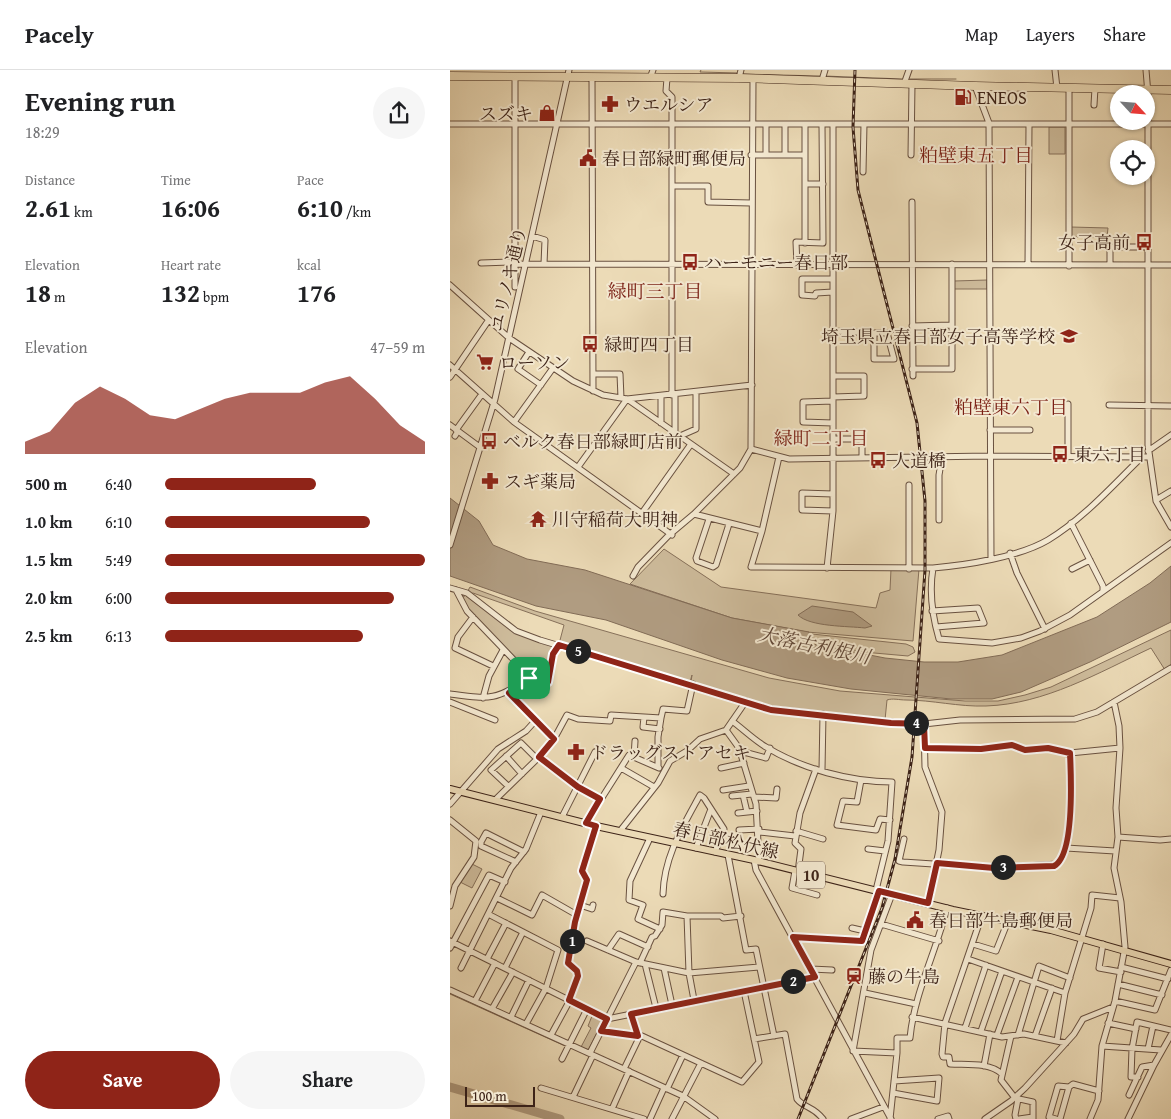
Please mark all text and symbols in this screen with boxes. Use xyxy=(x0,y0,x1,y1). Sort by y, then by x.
text: Pacely xyxy=(25,17,94,52)
text: Map xyxy=(965,21,998,48)
text: Layers xyxy=(1026,21,1075,48)
text: Share xyxy=(1103,21,1146,48)
text: Evening run xyxy=(25,80,176,121)
place label: ENEOS xyxy=(977,84,1027,111)
north arrow xyxy=(1110,85,1155,130)
map controls xyxy=(1110,85,1155,185)
button: share xyxy=(373,87,425,139)
fuel station icon: ENEOS xyxy=(953,87,973,107)
place label: ウエルシア xyxy=(624,91,714,118)
pharmacy icon: ウエルシア xyxy=(600,94,620,114)
place label: スズキ xyxy=(479,100,533,127)
shop icon: スズキ xyxy=(537,103,557,123)
text: 18:29 xyxy=(25,120,60,144)
button: locate xyxy=(1110,140,1155,185)
district label: 粕壁東五丁目 xyxy=(919,141,1033,169)
place label: 春日部緑町郵便局 xyxy=(602,145,746,172)
public building icon: 春日部緑町郵便局 xyxy=(578,148,598,168)
text: Distance xyxy=(25,170,75,190)
text: Time xyxy=(161,170,191,190)
text: Pace xyxy=(297,170,324,190)
text: 2.61 xyxy=(25,190,71,226)
text: 16:06 xyxy=(161,190,220,226)
text: 6:10 xyxy=(297,190,343,226)
text: km xyxy=(71,202,93,222)
text: /km xyxy=(343,202,371,222)
street label: ユリノキ通り xyxy=(483,224,533,334)
place label: 女子高前 xyxy=(1058,229,1130,256)
bus stop icon: 女子高前 xyxy=(1134,232,1154,252)
place label: ハーモニー春日部 xyxy=(704,249,848,276)
bus stop icon: ハーモニー春日部 xyxy=(680,252,700,272)
text: Elevation xyxy=(25,255,80,275)
text: Heart rate xyxy=(161,255,221,275)
text: kcal xyxy=(297,255,321,275)
text: 18 xyxy=(25,275,51,311)
text: 132 xyxy=(161,275,200,311)
text: 176 xyxy=(297,275,336,311)
district label: 緑町三丁目 xyxy=(607,277,703,305)
text: m xyxy=(51,287,65,307)
text: bpm xyxy=(200,287,229,307)
place label: 埼玉県立春日部女子高等学校 xyxy=(821,323,1055,350)
school or university icon: 埼玉県立春日部女子高等学校 xyxy=(1059,326,1079,346)
place label: 緑町四丁目 xyxy=(604,331,694,358)
bus stop icon: 緑町四丁目 xyxy=(580,334,600,354)
text: Elevation xyxy=(25,335,88,359)
text: 47–59 m xyxy=(370,335,425,359)
place label: ローソン xyxy=(499,349,570,376)
supermarket icon: ローソン xyxy=(475,352,495,372)
district label: 粕壁東六丁目 xyxy=(954,393,1068,421)
district label: 緑町二丁目 xyxy=(773,424,869,452)
place label: ベルク春日部緑町店前 xyxy=(503,428,683,455)
bus stop icon: ベルク春日部緑町店前 xyxy=(479,431,499,451)
place label: 東六丁目 xyxy=(1074,441,1146,468)
bus stop icon: 東六丁目 xyxy=(1050,444,1070,464)
place label: 人道橋 xyxy=(892,447,946,474)
bus stop icon: 人道橋 xyxy=(868,450,888,470)
place label: スギ薬局 xyxy=(504,468,576,495)
pharmacy icon: スギ薬局 xyxy=(480,471,500,491)
text: 500 m xyxy=(25,472,67,496)
text: 6:40 xyxy=(105,472,132,496)
place label: 川守稲荷大明神 xyxy=(552,506,678,533)
temple icon: 川守稲荷大明神 xyxy=(528,509,548,529)
text: 1.0 km xyxy=(25,510,72,534)
text: 6:10 xyxy=(105,510,132,534)
text: 1.5 km xyxy=(25,548,72,572)
text: 5:49 xyxy=(105,548,132,572)
text: 2.0 km xyxy=(25,586,72,610)
text: 6:00 xyxy=(105,586,132,610)
water label: 大落古利根川 xyxy=(755,619,875,671)
text: 2.5 km xyxy=(25,624,72,648)
text: 6:13 xyxy=(105,624,132,648)
pin: 5 xyxy=(566,638,590,664)
text: 5 xyxy=(575,641,582,661)
pin xyxy=(508,657,550,699)
icon: arrive xyxy=(515,664,543,692)
pin: 4 xyxy=(904,710,928,736)
text: 4 xyxy=(913,713,920,733)
place label: ドラッグストアセキ xyxy=(590,739,751,766)
pharmacy icon: ドラッグストアセキ xyxy=(566,742,586,762)
street label: 春日部松伏線 xyxy=(670,815,782,865)
pin: 3 xyxy=(990,854,1016,880)
text: 3 xyxy=(1000,857,1007,877)
road number: 10 xyxy=(797,862,825,888)
place label: 春日部牛島郵便局 xyxy=(929,907,1073,934)
public building icon: 春日部牛島郵便局 xyxy=(905,910,925,930)
pin: 1 xyxy=(560,928,584,954)
text: 1 xyxy=(569,931,576,951)
place label: 藤の牛島 xyxy=(868,963,940,990)
station icon: 藤の牛島 xyxy=(844,966,864,986)
pin: 2 xyxy=(780,968,806,994)
text: 2 xyxy=(790,971,797,991)
button: Save xyxy=(25,1051,220,1109)
button: Share xyxy=(230,1051,425,1109)
scale bar xyxy=(465,1084,535,1107)
text: 100 m xyxy=(472,1086,507,1106)

